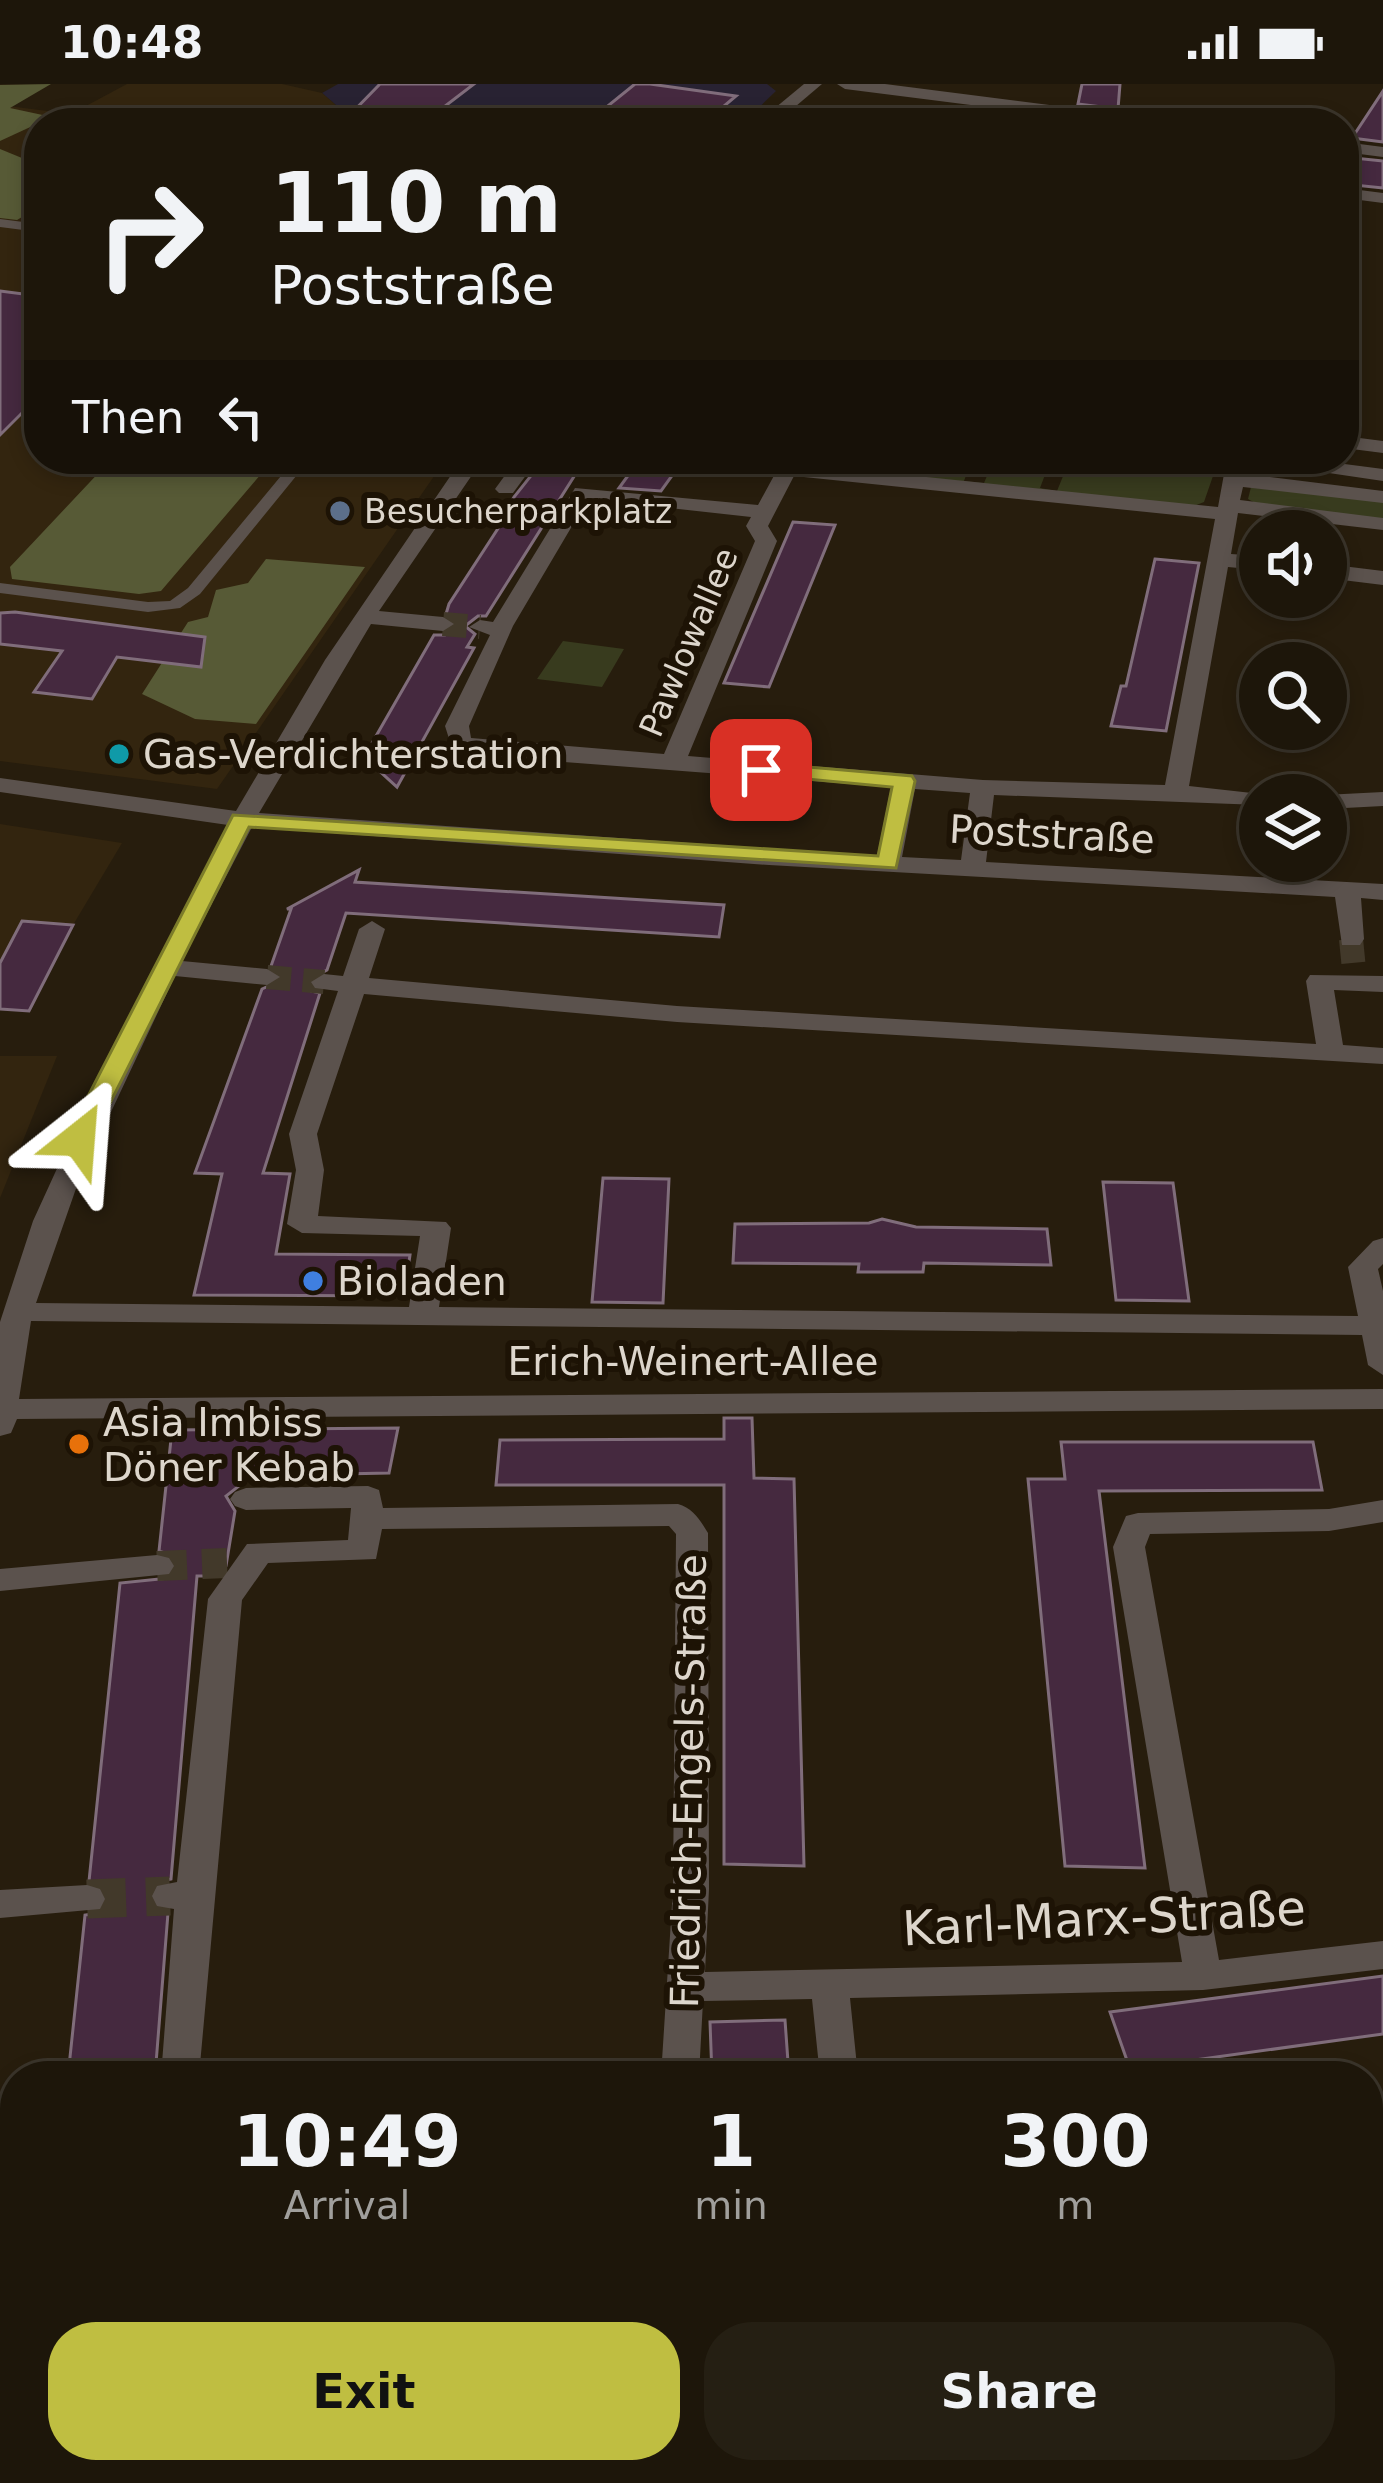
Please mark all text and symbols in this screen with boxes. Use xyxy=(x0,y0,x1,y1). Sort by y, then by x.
text: 10:48 xyxy=(60,16,203,69)
text: 110 m xyxy=(270,154,562,252)
icon: right xyxy=(72,156,228,312)
text: Poststraße xyxy=(270,254,555,317)
icon: left xyxy=(208,384,274,450)
text: Then xyxy=(72,391,184,444)
place label: Besucherparkplatz xyxy=(364,492,672,531)
marker: Besucherparkplatz xyxy=(327,498,353,524)
map controls xyxy=(1239,510,1347,882)
button: sound xyxy=(1239,510,1347,618)
street label: Pawlowallee xyxy=(631,542,746,742)
button: search xyxy=(1239,642,1347,750)
pin xyxy=(710,719,812,821)
place label: Gas-Verdichterstation xyxy=(143,732,564,777)
icon: arrive xyxy=(728,737,794,803)
marker: Gas-Verdichterstation xyxy=(106,741,132,767)
button: layers xyxy=(1239,774,1347,882)
street label: Poststraße xyxy=(948,807,1156,862)
position arrow xyxy=(16,1076,142,1202)
place label: Bioladen xyxy=(337,1259,507,1304)
marker: Bioladen xyxy=(300,1268,326,1294)
street label: Erich-Weinert-Allee xyxy=(508,1339,878,1384)
place label: Asia Imbiss Döner Kebab xyxy=(103,1400,355,1490)
marker: Asia Imbiss Döner Kebab xyxy=(66,1431,92,1457)
street label: Friedrich-Engels-Straße xyxy=(662,1554,715,2008)
street label: Karl-Marx-Straße xyxy=(901,1879,1307,1957)
text: 10:49 xyxy=(232,2099,462,2183)
text: 1 xyxy=(706,2099,756,2183)
text: 300 xyxy=(1000,2099,1150,2183)
text: Arrival xyxy=(284,2183,410,2228)
text: min xyxy=(694,2183,768,2228)
text: m xyxy=(1056,2183,1094,2228)
button: Exit xyxy=(48,2322,680,2460)
button: Share xyxy=(704,2322,1335,2460)

